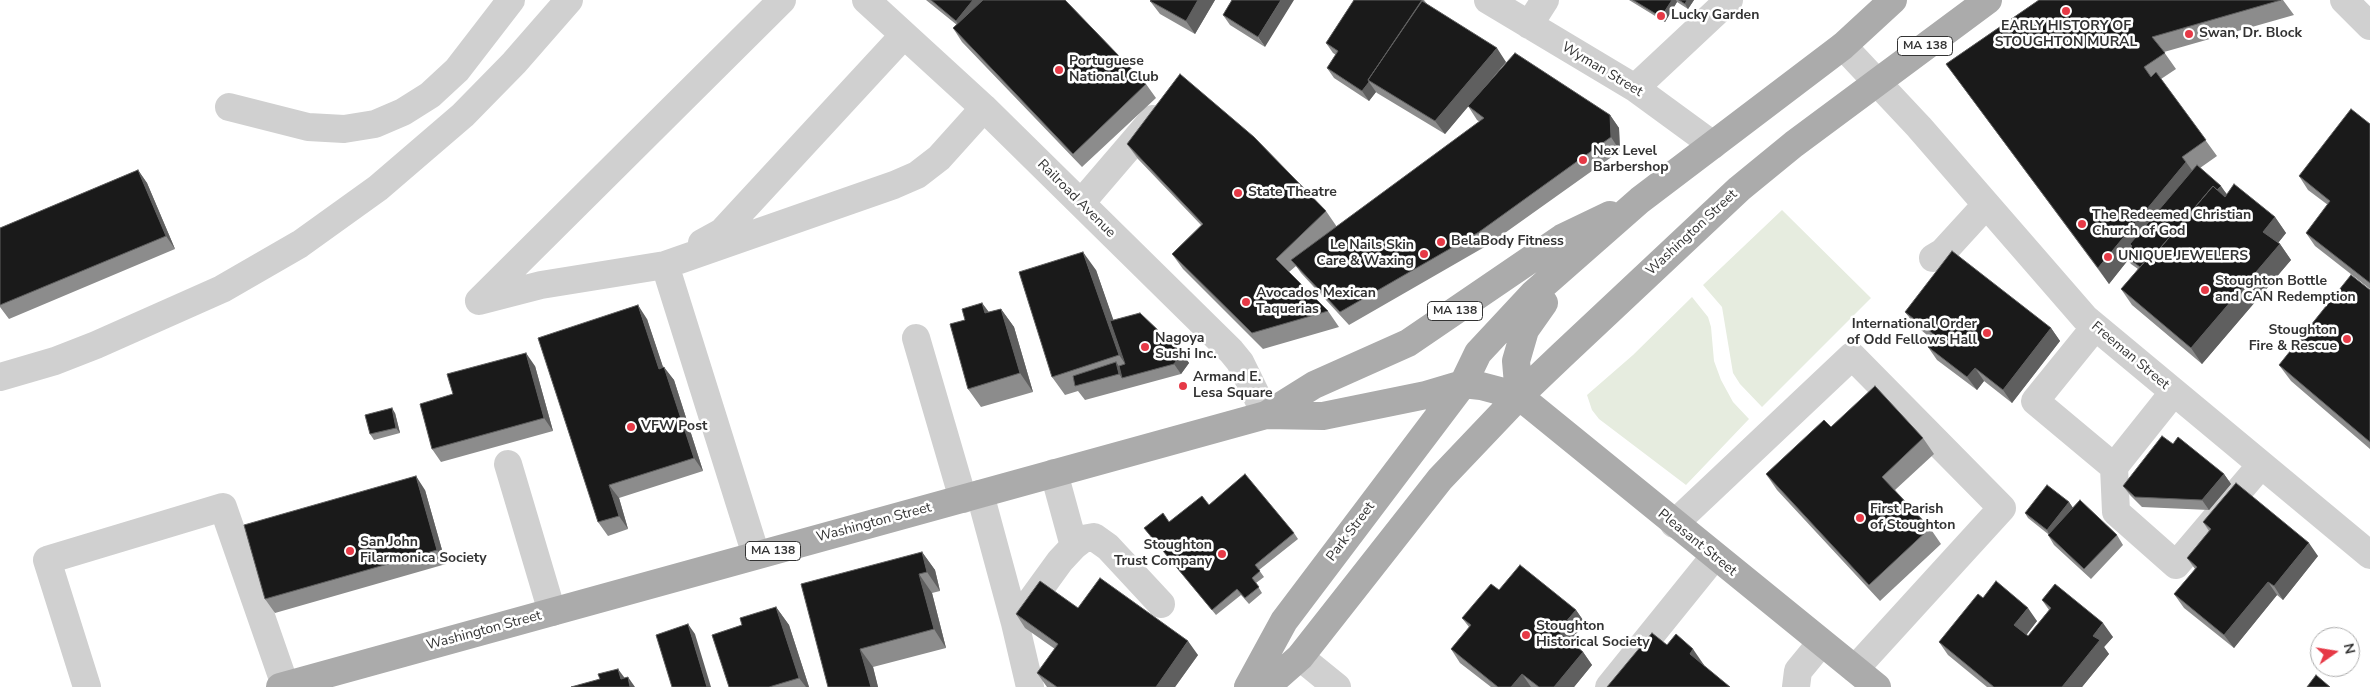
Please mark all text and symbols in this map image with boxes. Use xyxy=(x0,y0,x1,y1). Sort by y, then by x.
marker: EARLY HISTORY OF STOUGHTON MURAL xyxy=(2060,5,2072,17)
place label: Lucky Garden xyxy=(1671,8,1759,24)
marker: Lucky Garden xyxy=(1655,10,1667,22)
place label: EARLY HISTORY OF STOUGHTON MURAL xyxy=(1995,19,2137,52)
place label: Swan, Dr. Block xyxy=(2199,26,2302,42)
marker: Swan, Dr. Block xyxy=(2183,28,2195,40)
road number: MA 138 xyxy=(1898,36,1952,56)
street label: Wyman Street xyxy=(1559,39,1645,101)
place label: Portuguese National Club xyxy=(1069,54,1159,86)
marker: Portuguese National Club xyxy=(1053,64,1065,76)
place label: Nex Level Barbershop xyxy=(1593,144,1669,176)
marker: Nex Level Barbershop xyxy=(1577,154,1589,166)
street label: Railroad Avenue xyxy=(1033,156,1119,242)
place label: State Theatre xyxy=(1248,185,1337,201)
street label: Washington Street xyxy=(1643,186,1741,280)
marker: State Theatre xyxy=(1232,187,1244,199)
place label: The Redeemed Christian Church of God xyxy=(2092,208,2251,240)
marker: The Redeemed Christian Church of God xyxy=(2076,218,2088,230)
place label: BelaBody Fitness xyxy=(1451,234,1564,250)
marker: BelaBody Fitness xyxy=(1435,236,1447,248)
place label: Le Nails Skin Care & Waxing xyxy=(1316,238,1414,270)
marker: Le Nails Skin Care & Waxing xyxy=(1418,248,1430,260)
place label: UNIQUE JEWELERS xyxy=(2118,249,2248,265)
marker: UNIQUE JEWELERS xyxy=(2102,251,2114,263)
place label: Stoughton Bottle and CAN Redemption xyxy=(2215,274,2356,306)
marker: Stoughton Bottle and CAN Redemption xyxy=(2199,284,2211,296)
place label: Avocados Mexican Taquerias xyxy=(1256,286,1376,318)
marker: Avocados Mexican Taquerias xyxy=(1240,296,1252,308)
road number: MA 138 xyxy=(1428,302,1482,321)
place label: International Order of Odd Fellows Hall xyxy=(1847,317,1977,350)
street label: Freeman Street xyxy=(2088,319,2172,393)
place label: Stoughton Fire & Rescue xyxy=(2249,323,2337,356)
marker: International Order of Odd Fellows Hall xyxy=(1981,327,1993,339)
place label: Nagoya Sushi Inc. xyxy=(1155,331,1217,364)
marker: Stoughton Fire & Rescue xyxy=(2341,333,2353,345)
marker: Nagoya Sushi Inc. xyxy=(1139,341,1151,353)
place label: Armand E. Lesa Square xyxy=(1193,370,1273,402)
marker: Armand E. Lesa Square xyxy=(1177,380,1189,392)
place label: VFW Post xyxy=(641,419,707,435)
marker: VFW Post xyxy=(625,421,637,433)
street label: Park Street xyxy=(1323,499,1379,565)
street label: Washington Street xyxy=(815,500,933,546)
place label: First Parish of Stoughton xyxy=(1870,502,1955,534)
street label: Pleasant Street xyxy=(1654,506,1740,580)
marker: First Parish of Stoughton xyxy=(1854,512,1866,524)
place label: San John Filarmonica Society xyxy=(360,535,487,568)
place label: Stoughton Trust Company xyxy=(1114,538,1212,570)
road number: MA 138 xyxy=(746,542,800,560)
marker: San John Filarmonica Society xyxy=(344,545,356,557)
marker: Stoughton Trust Company xyxy=(1216,548,1228,560)
street label: Washington Street xyxy=(425,608,543,654)
place label: Stoughton Historical Society xyxy=(1536,619,1650,652)
north arrow xyxy=(2310,627,2360,677)
marker: Stoughton Historical Society xyxy=(1520,629,1532,641)
text: N xyxy=(2339,641,2360,656)

